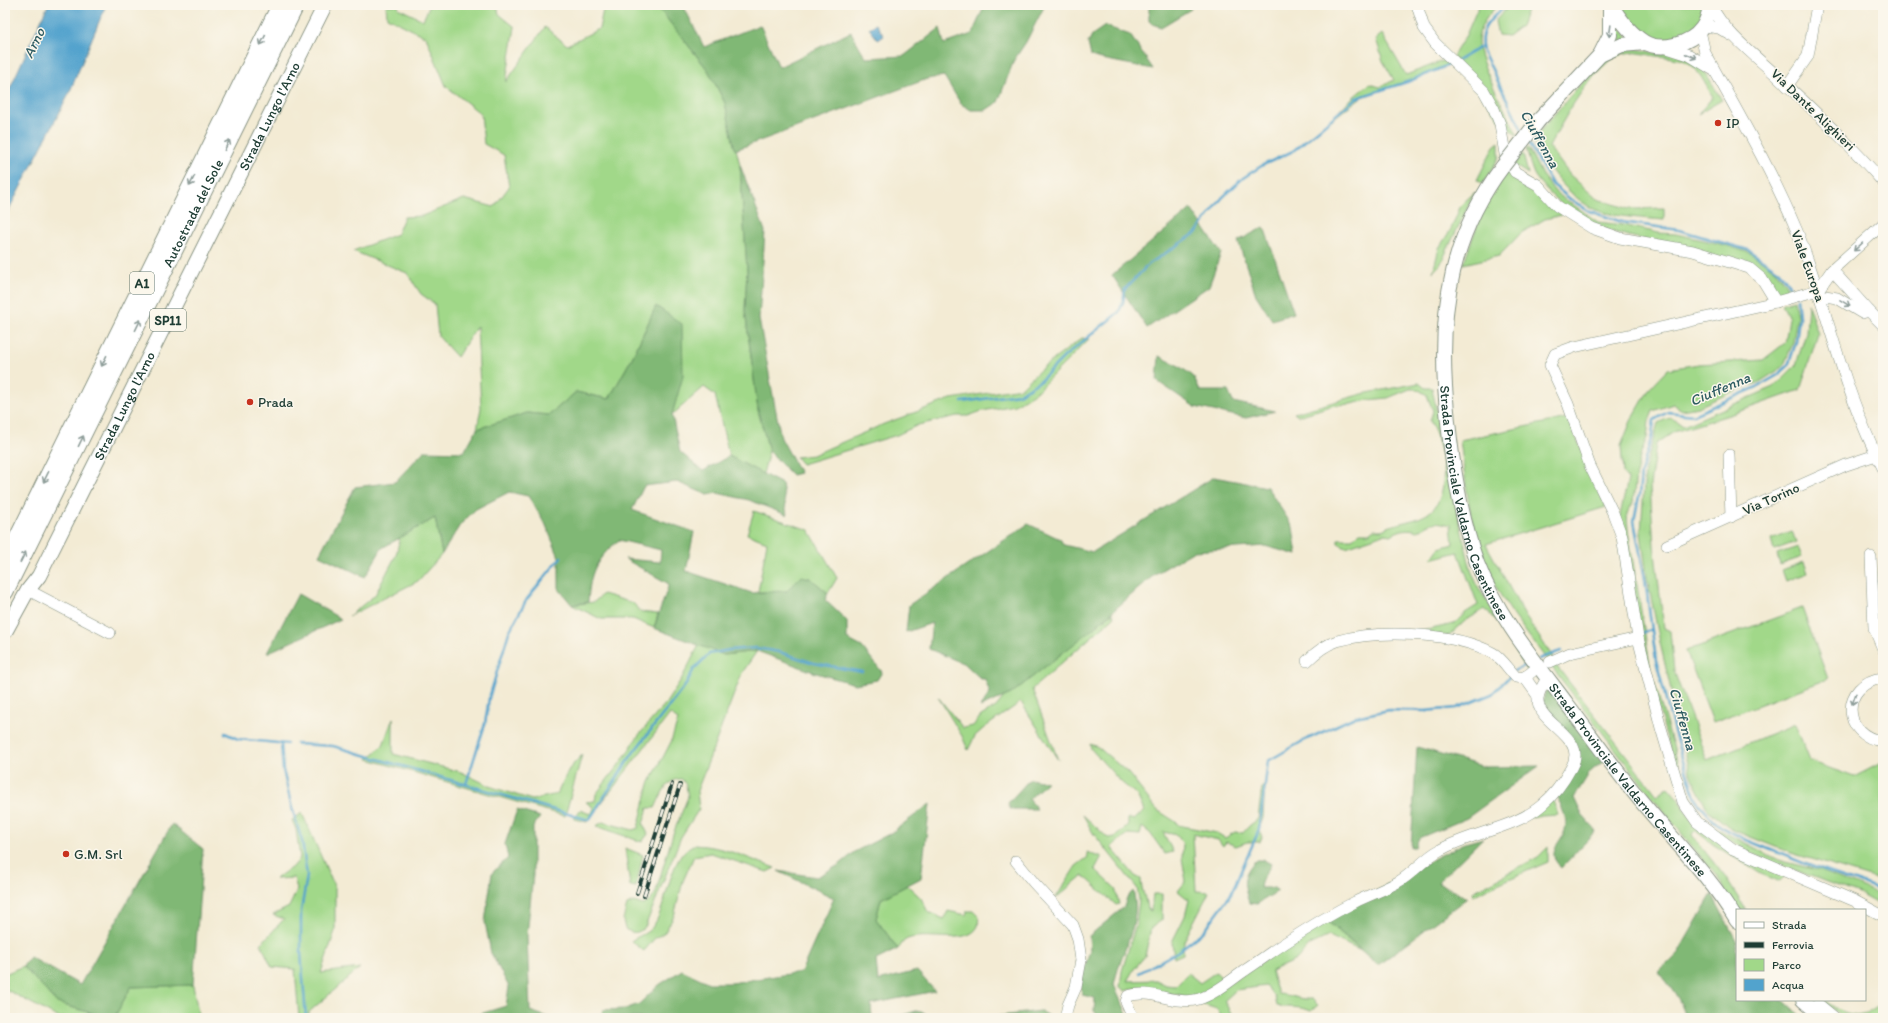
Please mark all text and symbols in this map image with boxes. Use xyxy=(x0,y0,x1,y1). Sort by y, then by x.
water label: Arno xyxy=(19,24,50,61)
one-way arrow xyxy=(1606,24,1614,37)
one-way arrow xyxy=(259,34,266,46)
one-way arrow xyxy=(1685,53,1697,61)
street label: Strada Lungo l'Arno xyxy=(235,59,304,173)
street label: Via Dante Alighieri xyxy=(1767,65,1859,155)
water label: Ciuffenna xyxy=(1517,107,1563,172)
place label: IP xyxy=(1726,115,1739,132)
marker: IP xyxy=(1713,118,1723,128)
one-way arrow xyxy=(224,140,231,152)
street label: Autostrada del Sole xyxy=(159,156,227,270)
one-way arrow xyxy=(188,175,195,187)
street label: Viale Europa xyxy=(1787,228,1829,305)
one-way arrow xyxy=(1853,242,1863,251)
road number: A1 xyxy=(130,272,154,294)
one-way arrow xyxy=(1839,299,1851,307)
road number: SP11 xyxy=(150,309,186,331)
one-way arrow xyxy=(135,319,143,331)
street label: Strada Lungo l'Arno xyxy=(90,349,159,463)
one-way arrow xyxy=(100,354,107,366)
water label: Ciuffenna xyxy=(1687,368,1753,410)
street label: Strada Provinciale Valdarno Casentinese xyxy=(1436,385,1513,623)
place label: Prada xyxy=(258,394,293,411)
marker: Prada xyxy=(245,397,255,407)
one-way arrow xyxy=(78,436,85,448)
one-way arrow xyxy=(42,471,49,483)
street label: Via Torino xyxy=(1740,479,1802,519)
one-way arrow xyxy=(19,552,27,564)
street label: Strada Provinciale Valdarno Casentinese xyxy=(1545,679,1711,880)
water label: Ciuffenna xyxy=(1666,686,1701,752)
one-way arrow xyxy=(1850,693,1857,706)
place label: G.M. Srl xyxy=(74,846,122,863)
marker: G.M. Srl xyxy=(61,849,71,859)
legend xyxy=(1736,909,1866,1001)
text: Strada xyxy=(1772,918,1807,932)
text: Ferrovia xyxy=(1772,938,1814,952)
text: Parco xyxy=(1772,958,1801,972)
text: Acqua xyxy=(1772,978,1804,992)

